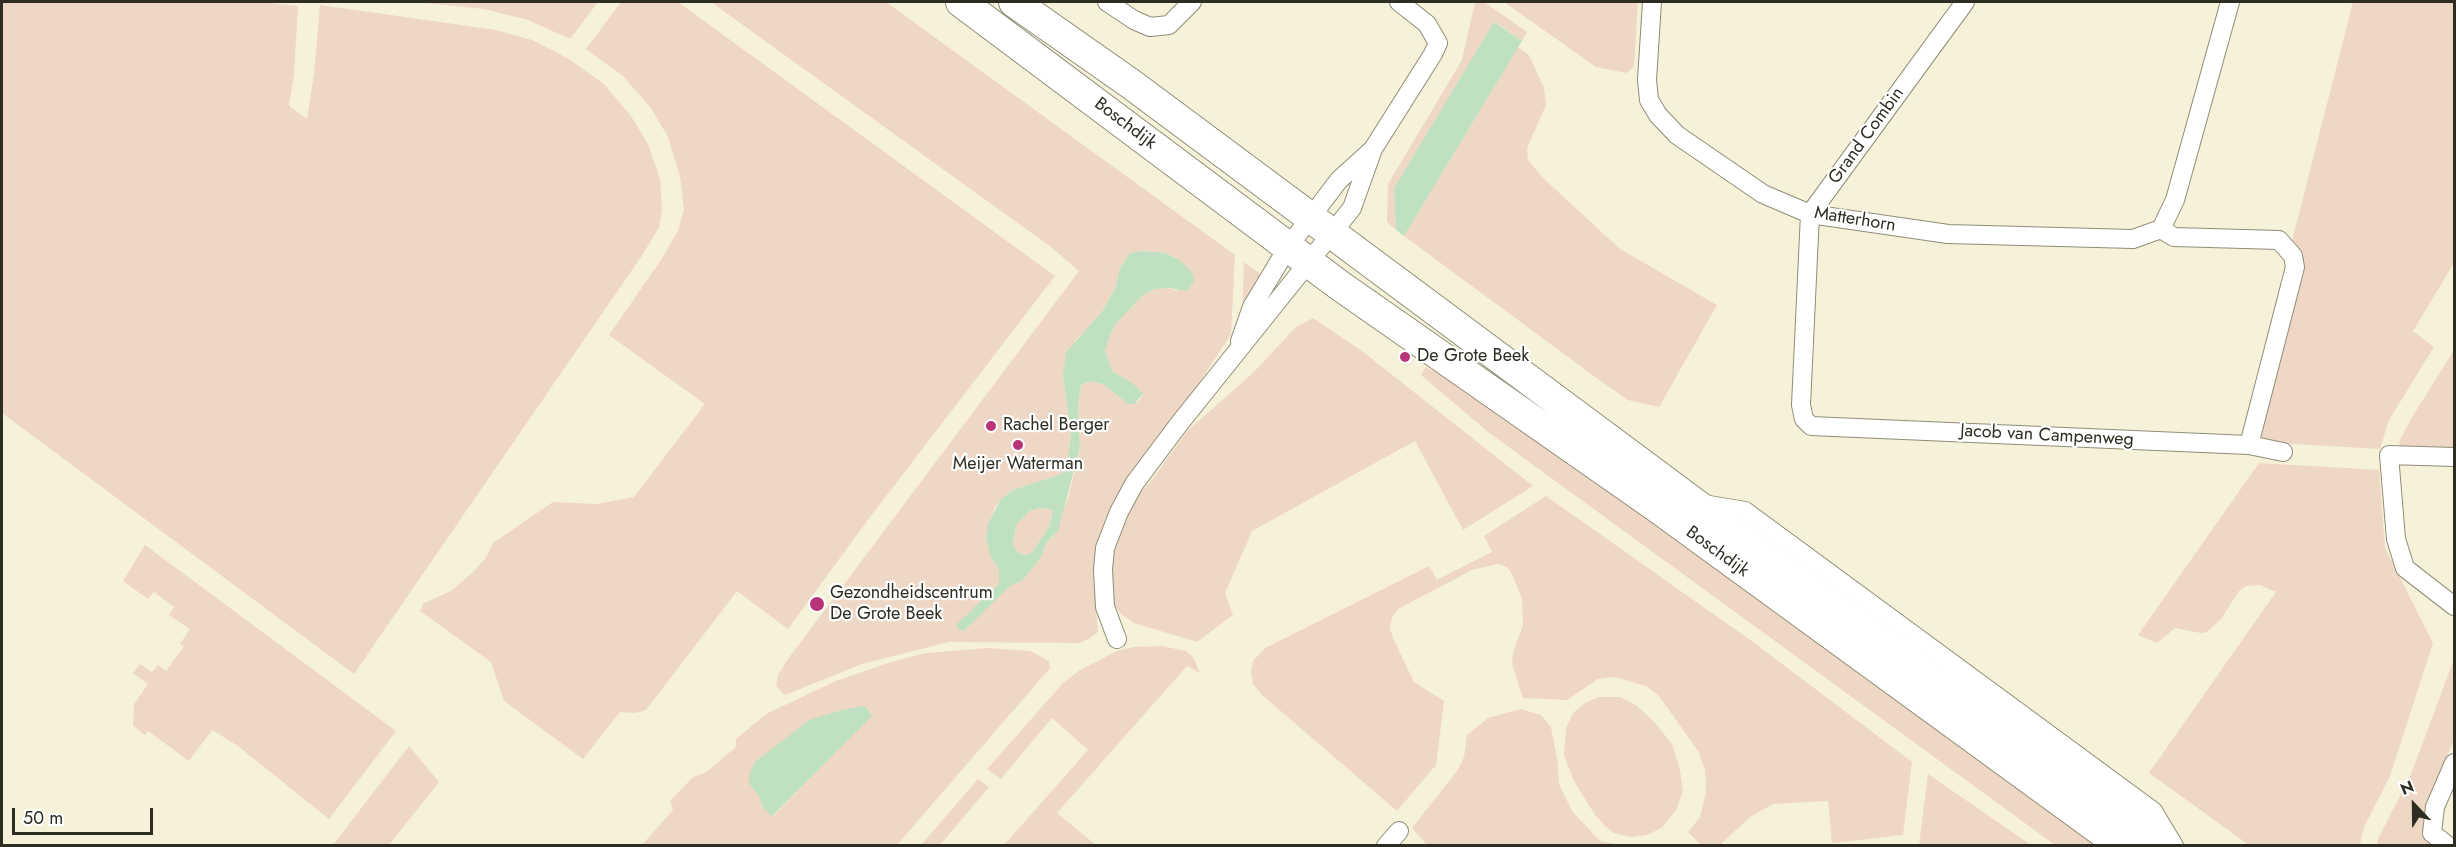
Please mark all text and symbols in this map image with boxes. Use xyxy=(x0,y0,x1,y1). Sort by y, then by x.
street label: Grand Combin xyxy=(1825,83,1909,189)
street label: Boschdijk xyxy=(1090,94,1160,154)
street label: Matterhorn xyxy=(1813,203,1897,237)
place label: De Grote Beek xyxy=(1417,346,1529,368)
marker: De Grote Beek xyxy=(1398,350,1412,364)
place label: Rachel Berger xyxy=(1003,415,1110,437)
marker: Rachel Berger xyxy=(984,419,998,433)
street label: Jacob van Campenweg xyxy=(1960,421,2134,451)
marker: Meijer Waterman xyxy=(1011,438,1025,452)
place label: Meijer Waterman xyxy=(953,454,1083,476)
street label: Boschdijk xyxy=(1681,522,1753,582)
place label: Gezondheidscentrum De Grote Beek xyxy=(830,583,993,626)
marker: Gezondheidscentrum De Grote Beek xyxy=(808,595,826,613)
north arrow xyxy=(2384,775,2444,835)
text: N xyxy=(2397,775,2417,801)
scale bar xyxy=(15,796,156,834)
text: 50 m xyxy=(23,805,63,831)

